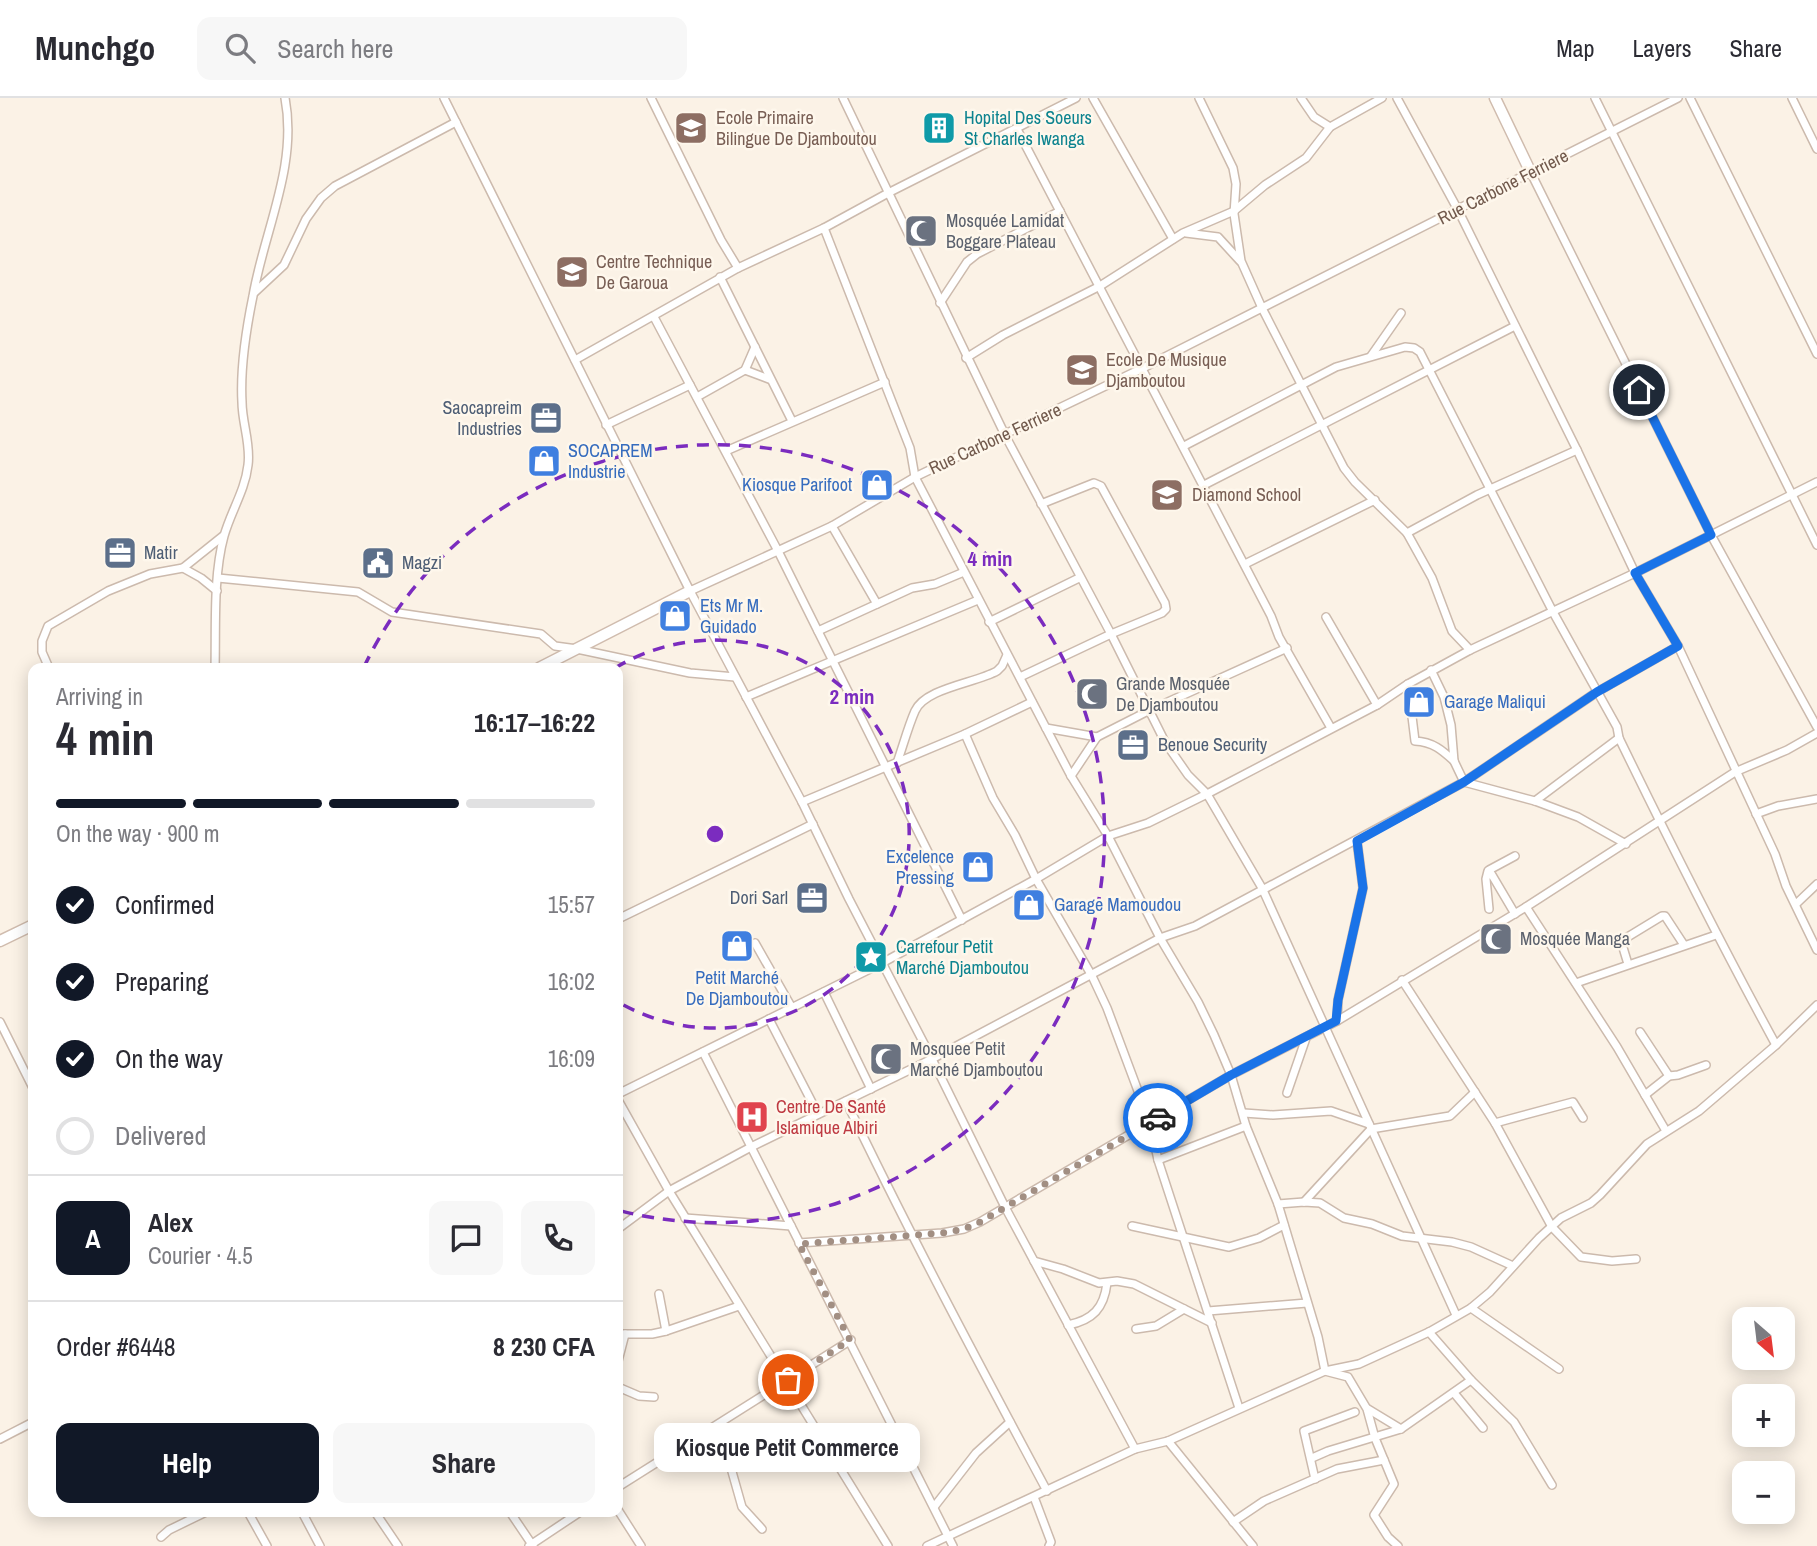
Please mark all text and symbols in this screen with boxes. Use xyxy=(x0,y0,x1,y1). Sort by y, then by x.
search box xyxy=(197,17,687,80)
text: Munchgo xyxy=(35,26,155,70)
icon: search xyxy=(221,29,259,67)
text: Search here xyxy=(277,31,393,66)
text: Map xyxy=(1556,32,1594,64)
text: Layers xyxy=(1632,32,1691,64)
text: Share xyxy=(1729,32,1782,64)
place label: Ecole Primaire Bilingue De Djamboutou xyxy=(716,105,877,151)
place label: Hopital Des Soeurs St Charles Iwanga xyxy=(964,105,1092,151)
school or university icon: Ecole Primaire Bilingue De Djamboutou xyxy=(672,109,710,147)
building icon: Hopital Des Soeurs St Charles Iwanga xyxy=(920,109,958,147)
street label: Rue Carbone Ferriere xyxy=(1433,143,1572,230)
place label: Mosquée Lamidat Boggare Plateau xyxy=(946,208,1064,254)
mosque icon: Mosquée Lamidat Boggare Plateau xyxy=(902,212,940,250)
place label: Centre Technique De Garoua xyxy=(596,249,712,295)
school or university icon: Centre Technique De Garoua xyxy=(553,253,591,291)
place label: Ecole De Musique Djamboutou xyxy=(1106,347,1227,393)
school or university icon: Ecole De Musique Djamboutou xyxy=(1063,351,1101,389)
pin xyxy=(1609,360,1669,420)
icon: home xyxy=(1620,371,1658,409)
place label: Saocapreim Industries xyxy=(442,395,522,441)
street label: Rue Carbone Ferriere xyxy=(924,397,1065,480)
office icon: Saocapreim Industries xyxy=(527,399,565,437)
place label: SOCAPREM Industrie xyxy=(568,438,652,484)
shop icon: SOCAPREM Industrie xyxy=(525,442,563,480)
shop icon: Kiosque Parifoot xyxy=(858,466,896,504)
place label: Kiosque Parifoot xyxy=(742,472,852,497)
school or university icon: Diamond School xyxy=(1148,476,1186,514)
place label: Diamond School xyxy=(1192,482,1301,507)
office icon: Matir xyxy=(101,534,139,572)
place label: Matir xyxy=(144,540,178,565)
public building icon: Magzi xyxy=(359,544,397,582)
text: 4 min xyxy=(968,544,1012,573)
place label: Magzi xyxy=(402,550,442,575)
place label: Ets Mr M. Guidado xyxy=(700,593,763,639)
shop icon: Ets Mr M. Guidado xyxy=(656,597,694,635)
place label: Grande Mosquée De Djamboutou xyxy=(1116,671,1230,717)
mosque icon: Grande Mosquée De Djamboutou xyxy=(1073,675,1111,713)
text: Arriving in xyxy=(56,681,143,712)
text: 2 min xyxy=(830,682,874,711)
shop icon: Garage Maliqui xyxy=(1400,683,1438,721)
place label: Garage Maliqui xyxy=(1444,689,1546,714)
text: 16:17–16:22 xyxy=(474,705,595,740)
text: 4 min xyxy=(56,707,155,769)
office icon: Benoue Security xyxy=(1114,726,1152,764)
place label: Benoue Security xyxy=(1158,732,1268,757)
text: On the way · 900 m xyxy=(56,818,220,849)
centre of rings xyxy=(703,822,727,846)
place label: Excelence Pressing xyxy=(886,844,955,890)
shop icon: Excelence Pressing xyxy=(959,848,997,886)
office icon: Dori Sarl xyxy=(793,879,831,917)
place label: Dori Sarl xyxy=(730,885,788,910)
icon: check xyxy=(56,886,94,924)
shop icon: Garage Mamoudou xyxy=(1010,886,1048,924)
text: Confirmed xyxy=(115,887,215,922)
text: 15:57 xyxy=(548,889,595,920)
place label: Garage Mamoudou xyxy=(1054,892,1181,917)
mosque icon: Mosquée Manga xyxy=(1477,920,1515,958)
place label: Mosquée Manga xyxy=(1520,926,1630,951)
shop icon: Petit Marché De Djamboutou xyxy=(718,927,756,965)
place label: Carrefour Petit Marché Djamboutou xyxy=(896,934,1029,980)
place icon: Carrefour Petit Marché Djamboutou xyxy=(852,938,890,976)
icon: check xyxy=(56,963,94,1001)
text: Preparing xyxy=(115,964,209,999)
place label: Petit Marché De Djamboutou xyxy=(686,965,788,1011)
text: 16:02 xyxy=(548,966,595,997)
place label: Mosquee Petit Marché Djamboutou xyxy=(910,1036,1043,1082)
icon: check xyxy=(56,1040,94,1078)
mosque icon: Mosquee Petit Marché Djamboutou xyxy=(867,1040,905,1078)
text: On the way xyxy=(115,1041,223,1076)
text: 16:09 xyxy=(548,1043,595,1074)
courier xyxy=(1123,1083,1193,1153)
place label: Centre De Santé Islamique Albiri xyxy=(776,1094,886,1140)
hospital icon: Centre De Santé Islamique Albiri xyxy=(733,1098,771,1136)
icon: car xyxy=(1139,1099,1177,1137)
text: Delivered xyxy=(115,1118,206,1153)
button: chat xyxy=(429,1201,503,1275)
button: phone xyxy=(521,1201,595,1275)
text: Alex xyxy=(148,1205,193,1240)
text: A xyxy=(85,1221,101,1256)
text: Courier · 4.5 xyxy=(148,1240,253,1271)
north arrow xyxy=(1732,1307,1796,1370)
map controls xyxy=(1732,1307,1795,1524)
text: Order #6448 xyxy=(56,1329,176,1364)
text: 8 230 CFA xyxy=(493,1329,595,1364)
pin xyxy=(758,1350,818,1410)
icon: bag xyxy=(769,1361,807,1399)
button: + xyxy=(1732,1384,1795,1447)
callout: Kiosque Petit Commerce xyxy=(655,1422,921,1471)
button: Help xyxy=(56,1423,319,1503)
button: Share xyxy=(333,1423,595,1503)
text: Kiosque Petit Commerce xyxy=(675,1432,899,1463)
button: − xyxy=(1732,1461,1795,1524)

